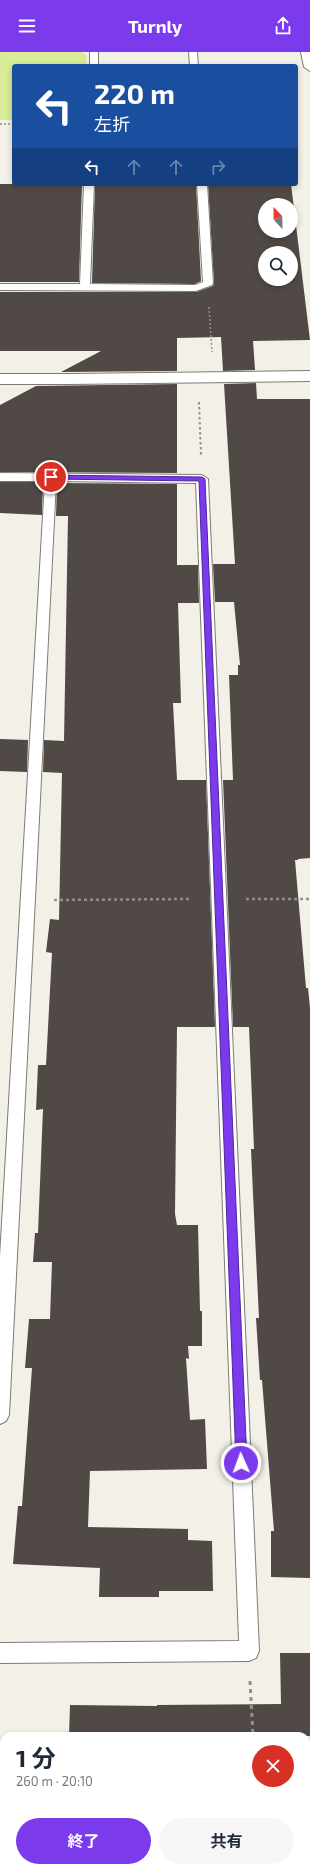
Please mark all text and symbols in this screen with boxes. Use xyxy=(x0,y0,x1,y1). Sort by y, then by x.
icon: menu xyxy=(16,15,38,37)
text: Turnly xyxy=(128,15,182,37)
icon: share xyxy=(272,15,294,37)
text: 220 m xyxy=(94,76,175,110)
icon: left xyxy=(28,80,80,132)
text: 左折 xyxy=(94,113,130,135)
icon: left xyxy=(81,156,103,178)
icon: ahead xyxy=(123,156,145,178)
icon: ahead xyxy=(165,156,187,178)
icon: right xyxy=(207,156,229,178)
north arrow xyxy=(258,198,298,238)
map controls xyxy=(258,198,298,286)
button: search xyxy=(258,246,298,286)
pin xyxy=(34,460,68,494)
icon: arrive xyxy=(40,466,62,488)
position arrow xyxy=(220,1442,262,1484)
text: 1 分 xyxy=(16,1743,56,1772)
button: close xyxy=(252,1745,294,1787)
text: 260 m · 20:10 xyxy=(16,1773,93,1789)
button: 終了 xyxy=(16,1818,151,1864)
button: 共有 xyxy=(159,1818,294,1864)

